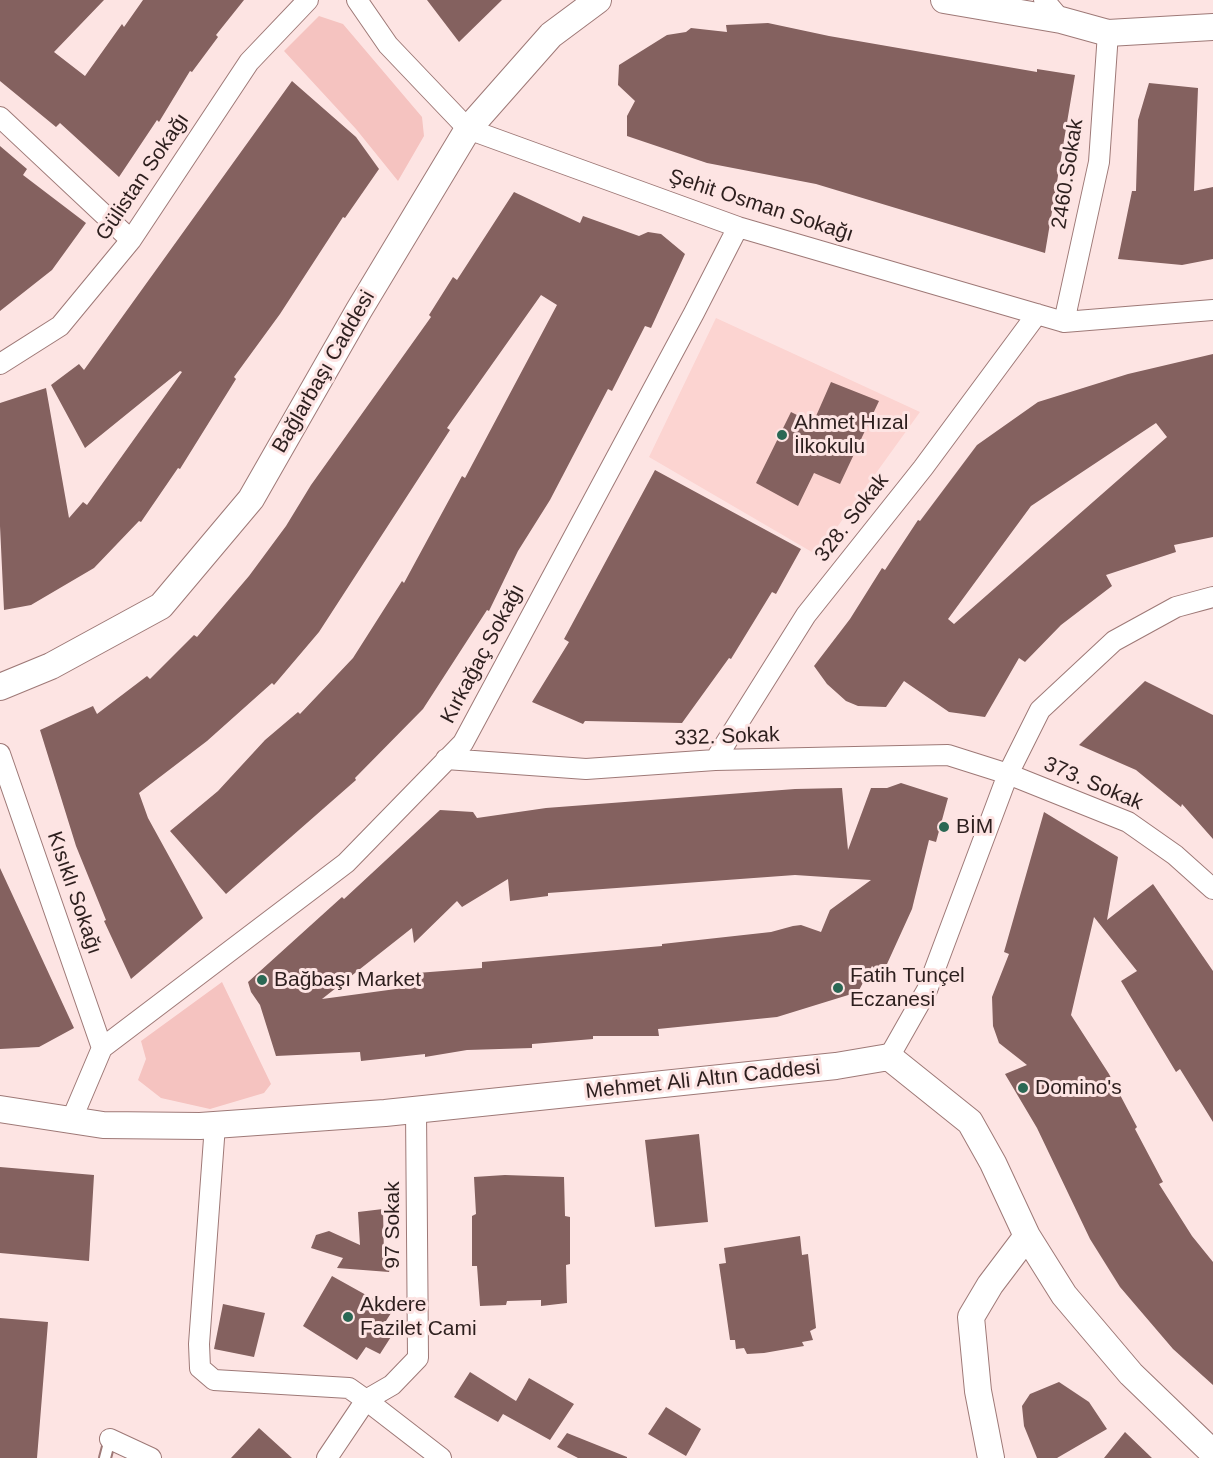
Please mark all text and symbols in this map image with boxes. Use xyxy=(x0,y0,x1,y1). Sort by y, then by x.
street label: Gülistan Sokağı xyxy=(91,109,195,245)
street label: 2460.Sokak xyxy=(1047,117,1089,231)
street label: Şehit Osman Sokağı xyxy=(666,164,856,248)
street label: Bağlarbaşı Caddesi xyxy=(267,286,381,458)
place label: Ahmet Hızal İlkokulu xyxy=(794,410,908,460)
marker: Ahmet Hızal İlkokulu xyxy=(775,428,789,442)
street label: 328. Sokak xyxy=(810,469,894,567)
street label: Kırkağaç Sokağı xyxy=(436,580,530,728)
street label: 332. Sokak xyxy=(674,723,780,751)
street label: 373. Sokak xyxy=(1040,752,1146,816)
place label: BİM xyxy=(956,814,993,840)
marker: BİM xyxy=(937,820,951,834)
street label: Kısıklı Sokağı xyxy=(41,828,107,958)
place label: Fatih Tunçel Eczanesi xyxy=(850,963,965,1013)
place label: Bağbaşı Market xyxy=(274,967,421,993)
marker: Bağbaşı Market xyxy=(255,973,269,987)
marker: Fatih Tunçel Eczanesi xyxy=(831,981,845,995)
street label: Mehmet Ali Altın Caddesi xyxy=(584,1055,822,1105)
place label: Domino's xyxy=(1035,1075,1122,1101)
marker: Domino's xyxy=(1016,1081,1030,1095)
street label: 97 Sokak xyxy=(380,1181,406,1269)
place label: Akdere Fazilet Cami xyxy=(360,1292,477,1342)
marker: Akdere Fazilet Cami xyxy=(341,1310,355,1324)

